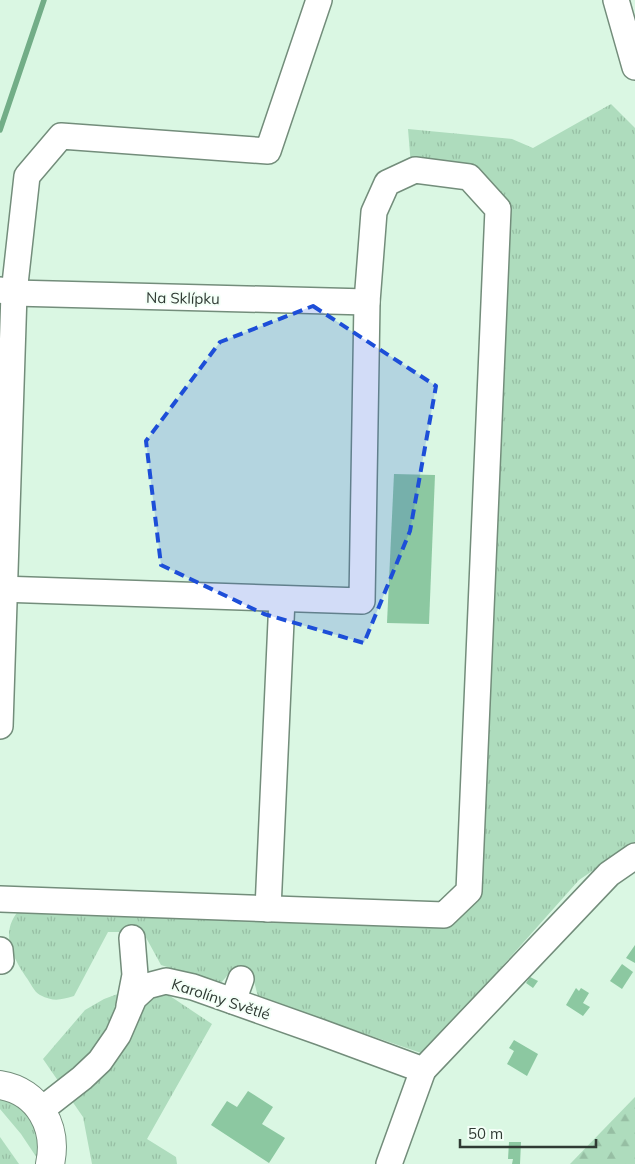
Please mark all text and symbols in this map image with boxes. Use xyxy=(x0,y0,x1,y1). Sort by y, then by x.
street label: Na Sklípku xyxy=(146,288,220,308)
street label: Karolíny Světlé xyxy=(169,974,273,1024)
scale bar xyxy=(460,1116,596,1148)
text: 50 m xyxy=(468,1124,503,1143)

